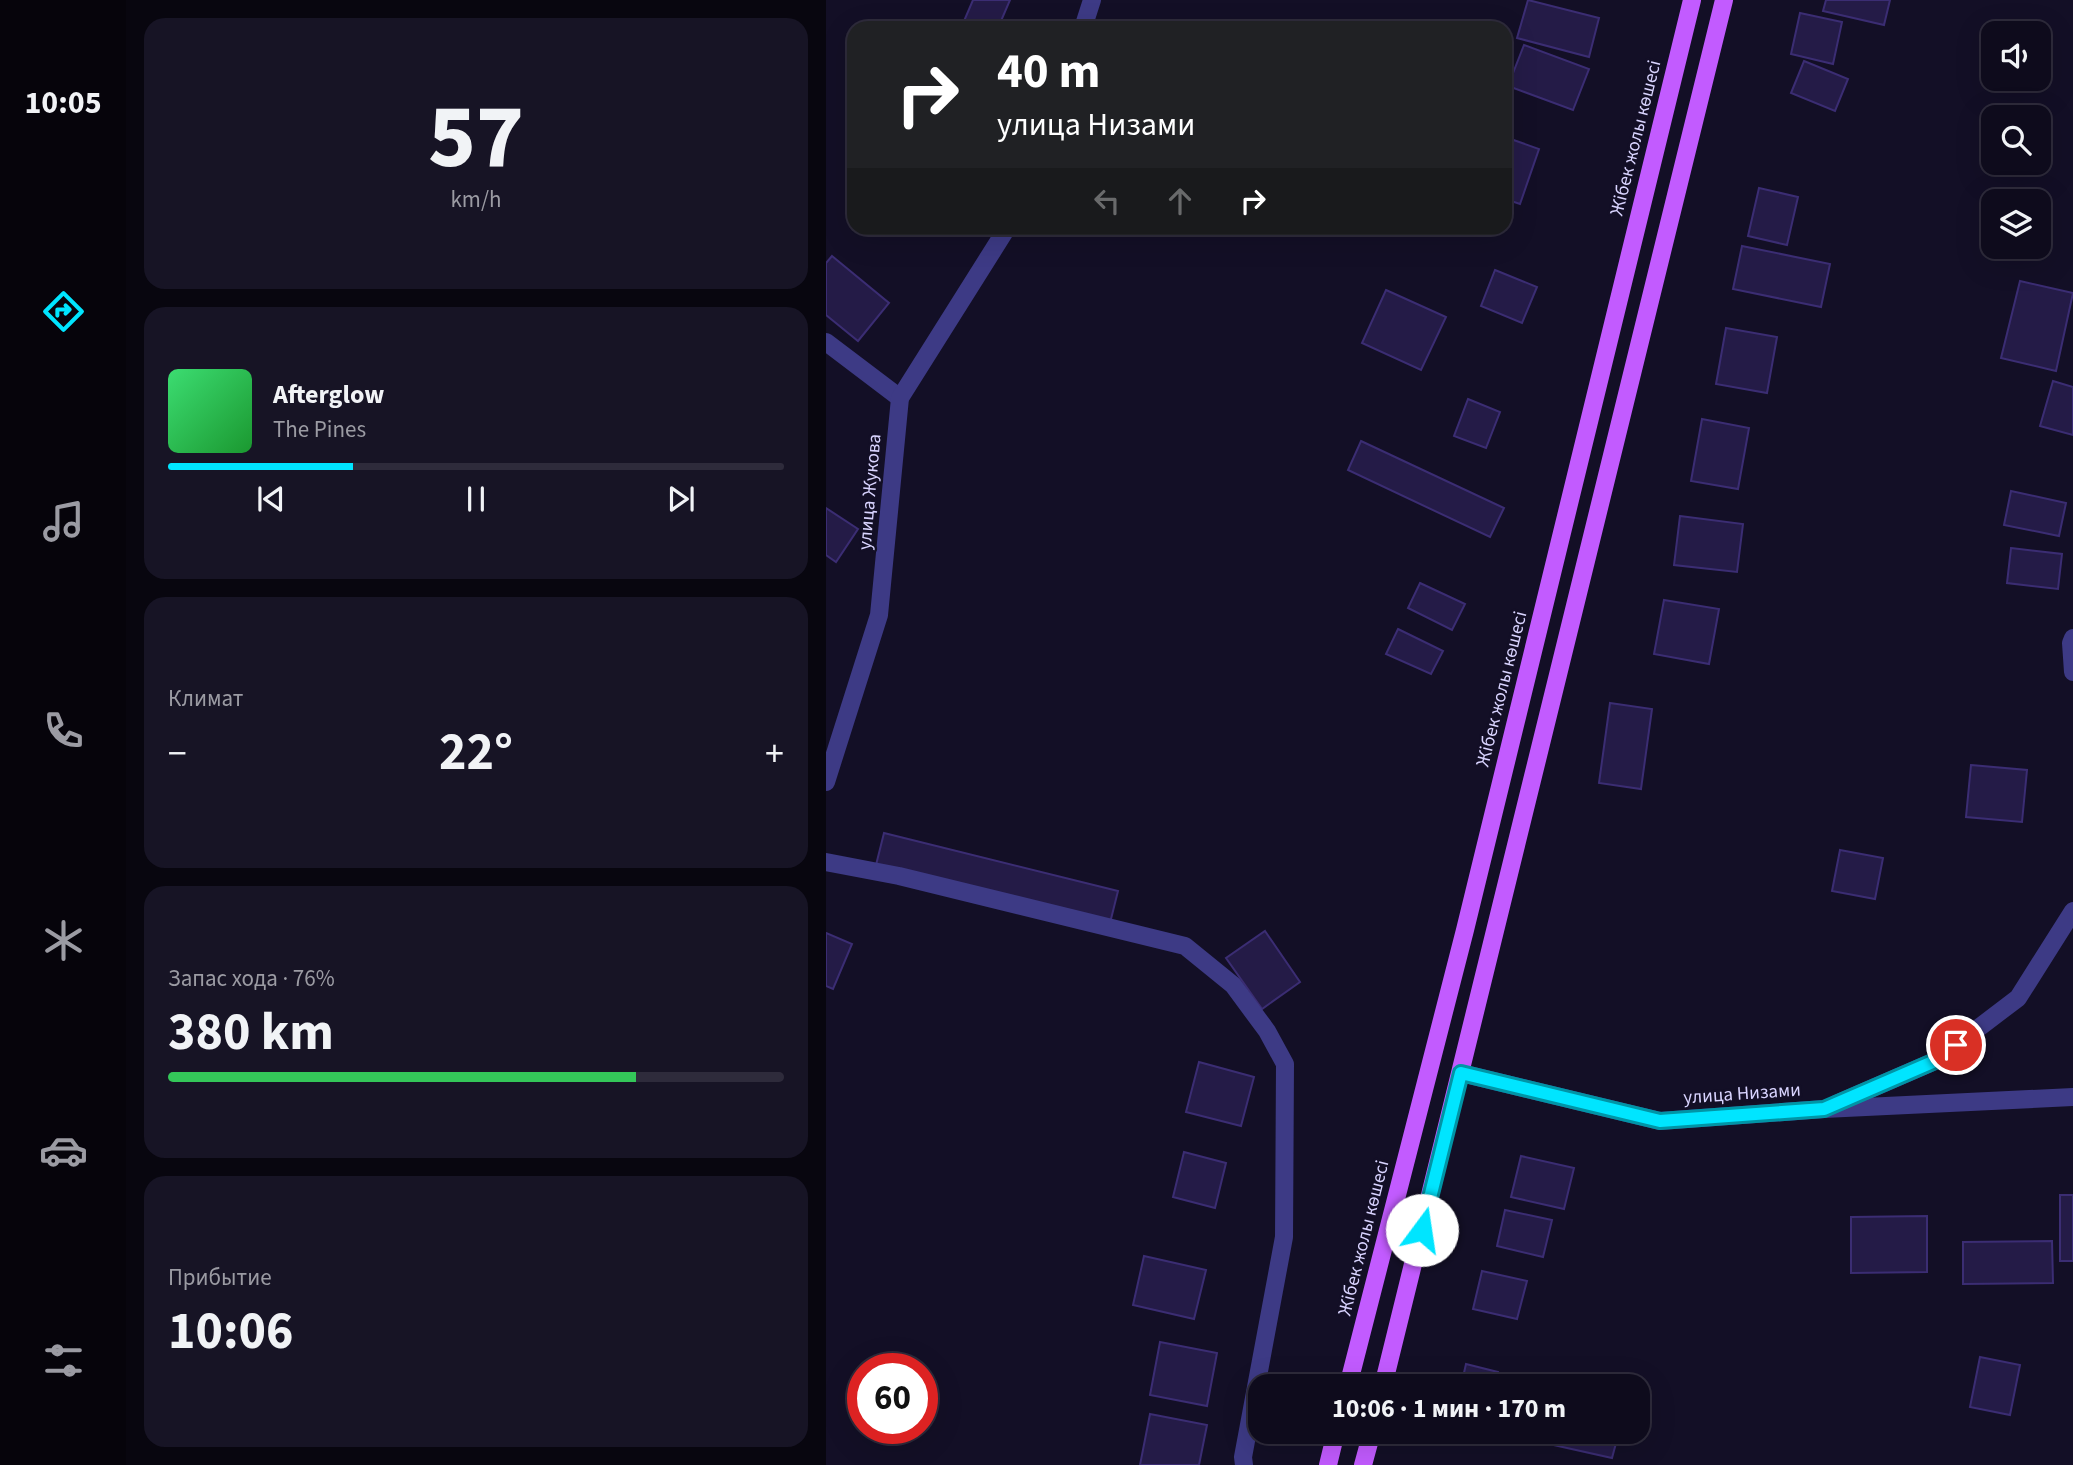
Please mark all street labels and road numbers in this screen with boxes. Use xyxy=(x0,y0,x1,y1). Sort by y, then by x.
street label: Жібек жолы көшесі xyxy=(1604,57,1668,219)
street label: улица Жукова xyxy=(851,433,889,551)
street label: Жібек жолы көшесі xyxy=(1470,608,1534,770)
street label: улица Низами xyxy=(1682,1076,1802,1112)
street label: Жібек жолы көшесі xyxy=(1332,1157,1396,1319)

